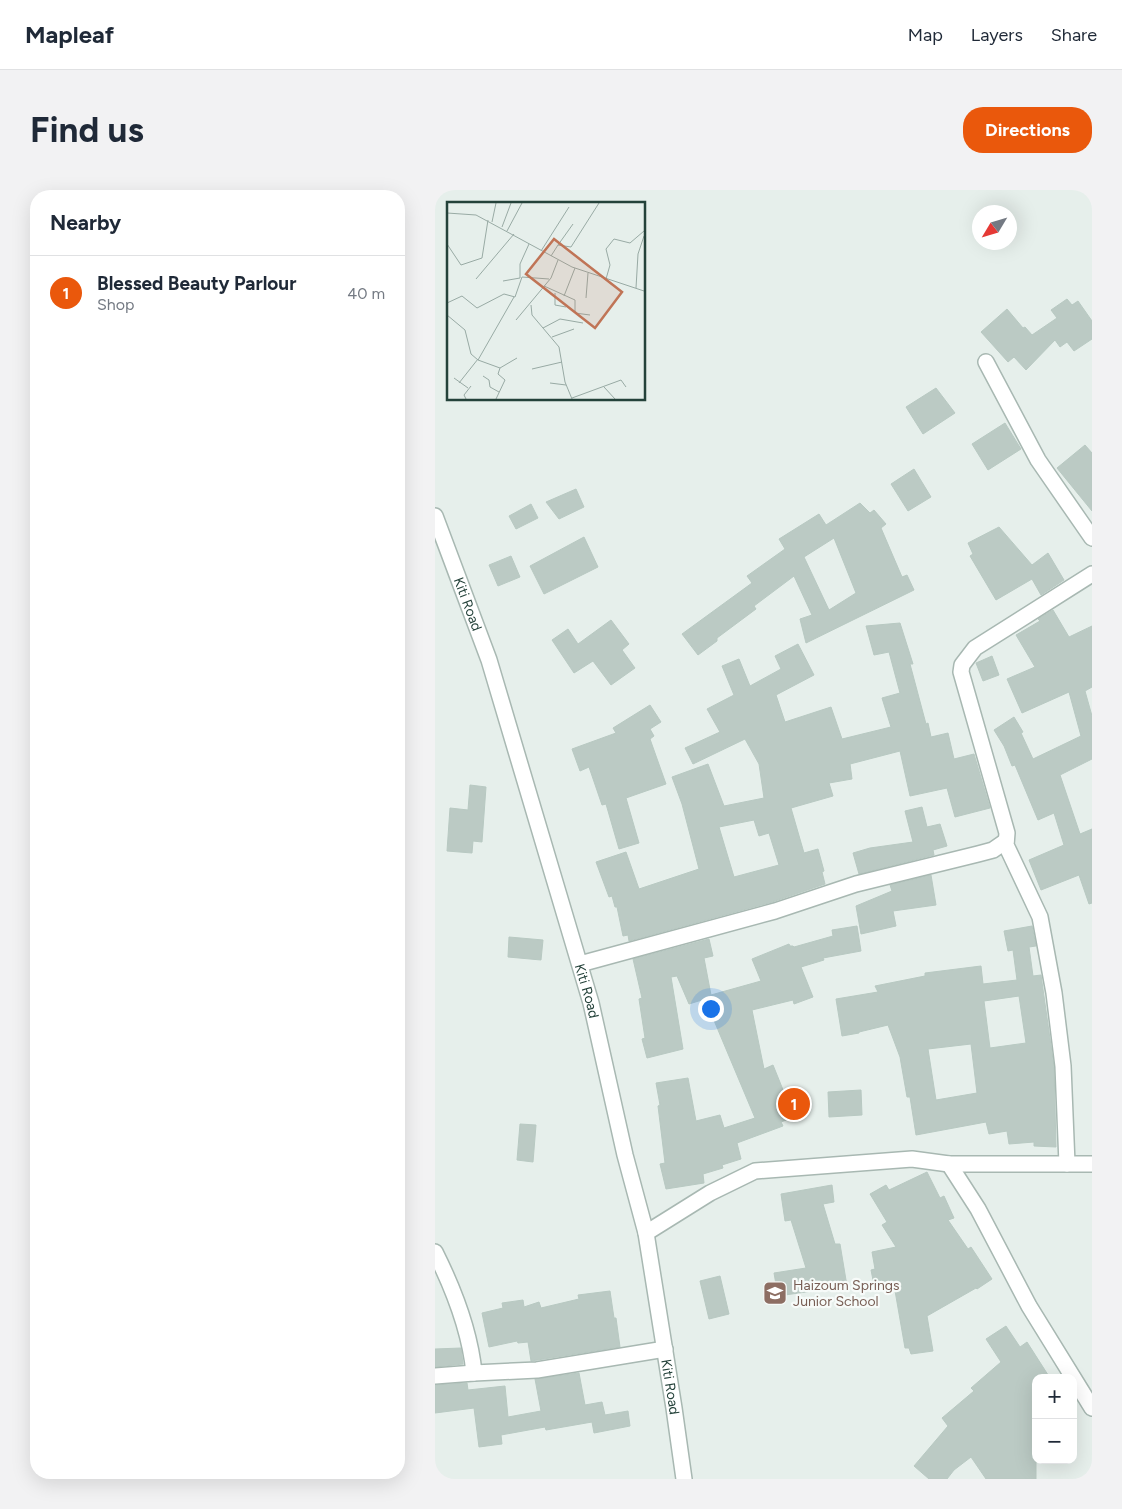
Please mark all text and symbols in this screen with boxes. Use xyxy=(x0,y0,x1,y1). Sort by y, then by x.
text: Mapleaf xyxy=(25,20,114,49)
text: Map xyxy=(908,24,943,46)
text: Layers xyxy=(971,24,1023,46)
text: Share xyxy=(1051,24,1097,46)
button: Directions xyxy=(963,107,1092,153)
text: Find us xyxy=(30,109,144,151)
inset map xyxy=(447,202,645,400)
north arrow xyxy=(972,205,1017,250)
text: Nearby xyxy=(50,210,121,235)
text: Blessed Beauty Parlour xyxy=(97,272,296,295)
text: 1 xyxy=(63,284,69,303)
text: 40 m xyxy=(347,284,385,303)
text: Shop xyxy=(97,295,135,314)
street label: Kiti Road xyxy=(450,575,485,633)
street label: Kiti Road xyxy=(571,962,602,1020)
your location xyxy=(698,996,724,1022)
pin: 1 xyxy=(778,1085,810,1123)
place label: Haizoum Springs Junior School xyxy=(793,1277,899,1310)
school or university icon: Haizoum Springs Junior School xyxy=(762,1280,788,1306)
street label: Kiti Road xyxy=(657,1358,683,1416)
map controls xyxy=(1032,1374,1077,1464)
button: + xyxy=(1032,1374,1077,1419)
button: − xyxy=(1032,1419,1077,1464)

